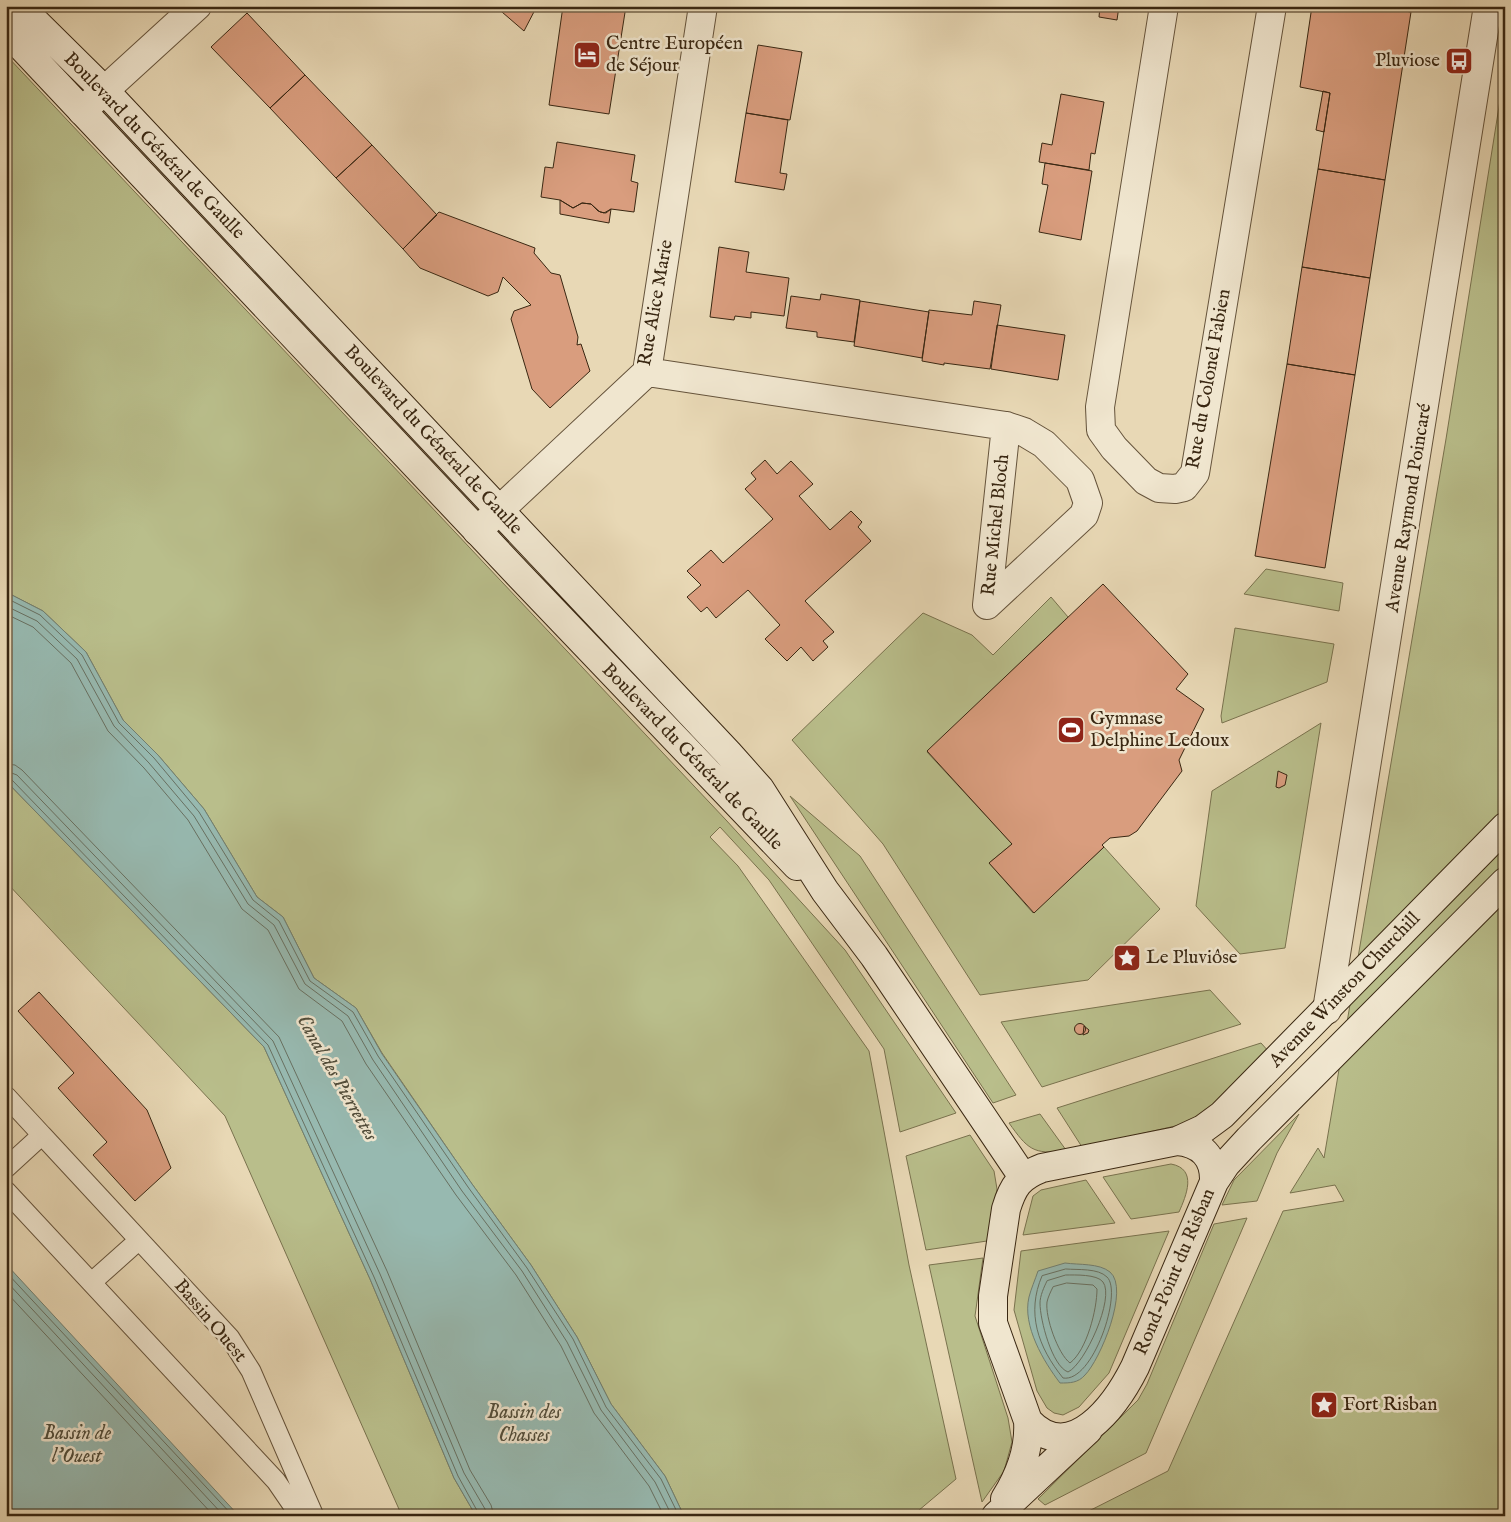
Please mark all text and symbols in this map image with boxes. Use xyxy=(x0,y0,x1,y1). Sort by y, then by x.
place label: Centre Européen de Séjour xyxy=(606,32,743,78)
hotel icon: Centre Européen de Séjour xyxy=(572,40,602,70)
bus stop icon: Pluviose xyxy=(1444,46,1474,76)
street label: Boulevard du Général de Gaulle xyxy=(58,47,250,245)
place label: Pluviose xyxy=(1375,49,1440,73)
street label: Rue Alice Marie xyxy=(633,238,679,368)
street label: Rue du Colonel Fabien xyxy=(1181,287,1237,471)
street label: Boulevard du Général de Gaulle xyxy=(339,340,527,540)
street label: Avenue Raymond Poincaré xyxy=(1380,402,1437,615)
street label: Rue Michel Bloch xyxy=(977,453,1015,597)
street label: Boulevard du Général de Gaulle xyxy=(596,658,788,856)
place label: Gymnase Delphine Ledoux xyxy=(1090,707,1229,753)
sports icon: Gymnase Delphine Ledoux xyxy=(1056,715,1086,745)
street label: Avenue Winston Churchill xyxy=(1264,907,1426,1074)
place icon: Le Pluviôse xyxy=(1112,943,1142,973)
place label: Le Pluviôse xyxy=(1146,946,1238,970)
water label: Canal des Pierrettes xyxy=(291,1011,383,1146)
street label: Rond-Point du Risban xyxy=(1129,1185,1221,1359)
street label: Bassin Ouest xyxy=(168,1275,252,1368)
place icon: Fort Risban xyxy=(1309,1390,1339,1420)
place label: Fort Risban xyxy=(1343,1393,1437,1417)
water label: Bassin des Chasses xyxy=(487,1400,561,1448)
water label: Bassin de l'Ouest xyxy=(43,1421,111,1469)

